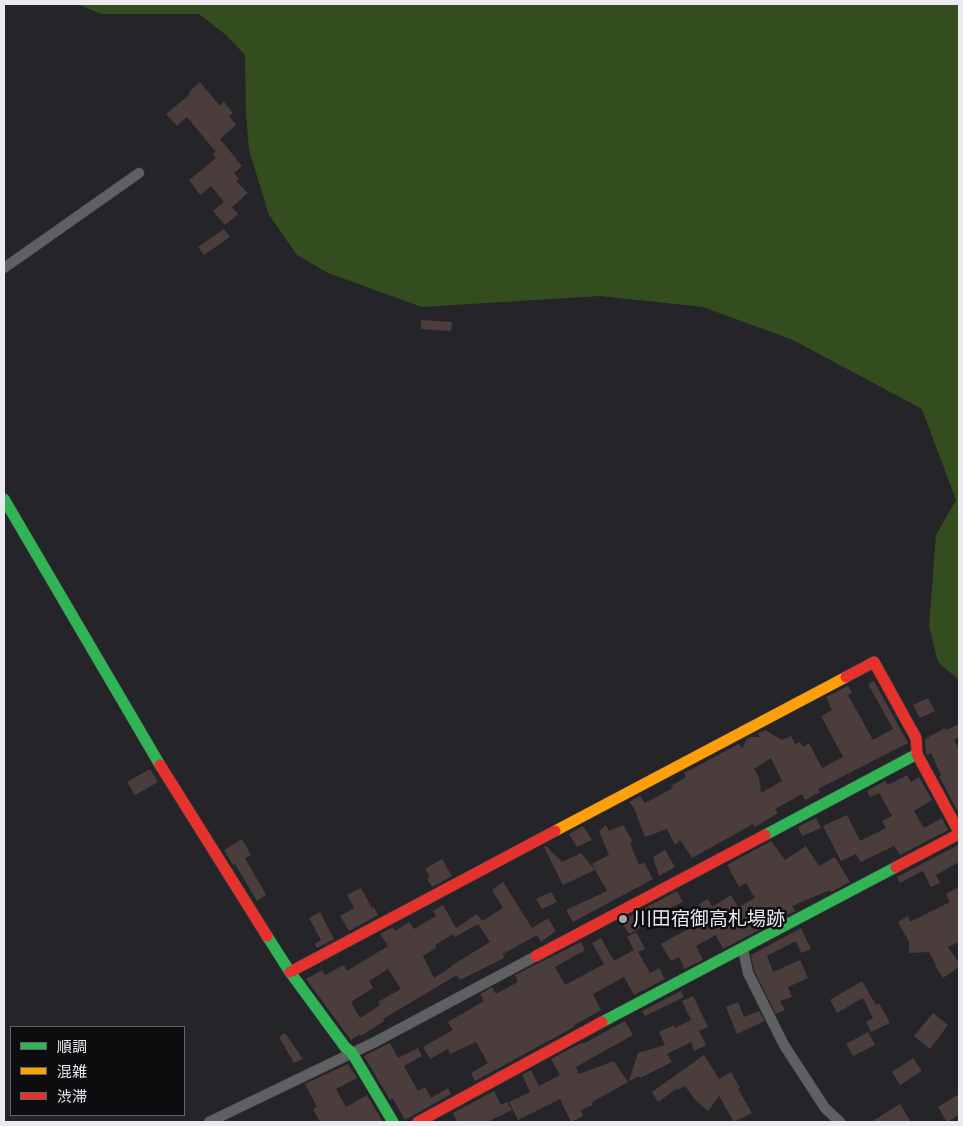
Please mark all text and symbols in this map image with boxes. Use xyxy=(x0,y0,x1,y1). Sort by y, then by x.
place label: 川田宿御高札場跡 xyxy=(633,908,785,930)
marker: 川田宿御高札場跡 xyxy=(617,913,629,925)
legend xyxy=(10,1026,185,1116)
text: 順調 xyxy=(57,1037,87,1055)
text: 混雑 xyxy=(57,1062,87,1080)
text: 渋滞 xyxy=(57,1087,87,1105)

